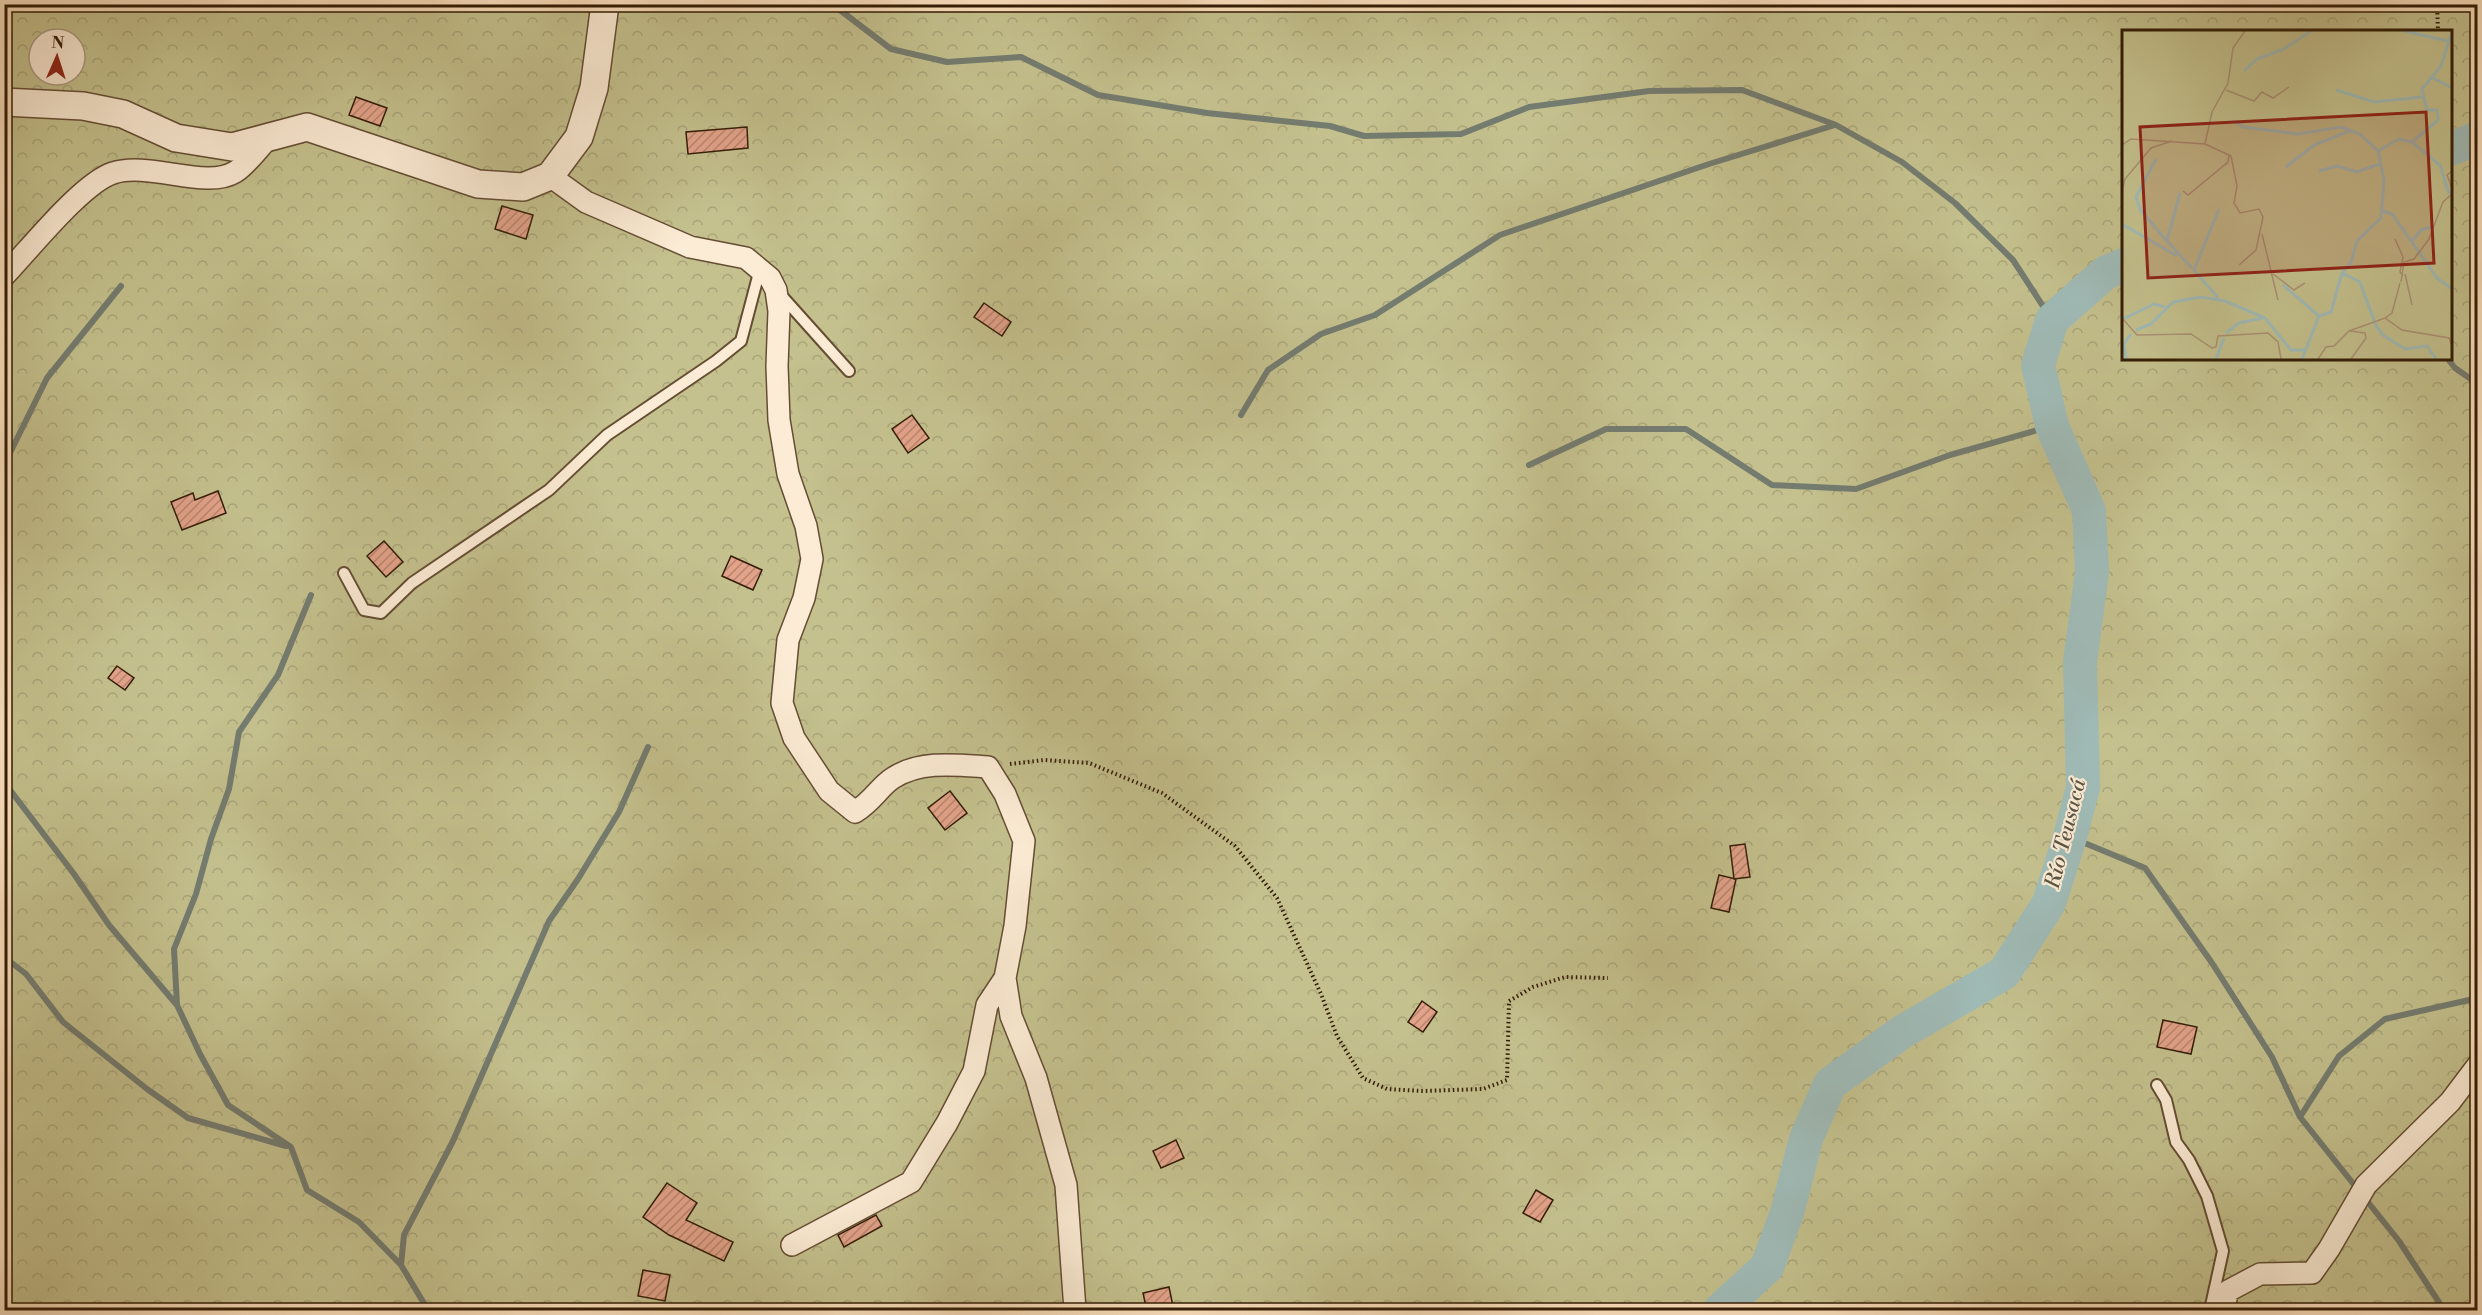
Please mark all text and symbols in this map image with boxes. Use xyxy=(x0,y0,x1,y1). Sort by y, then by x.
north arrow xyxy=(27,27,87,87)
inset map xyxy=(2122,30,2452,360)
text: N xyxy=(51,33,65,53)
water label: Río Teusacá xyxy=(2040,776,2092,892)

